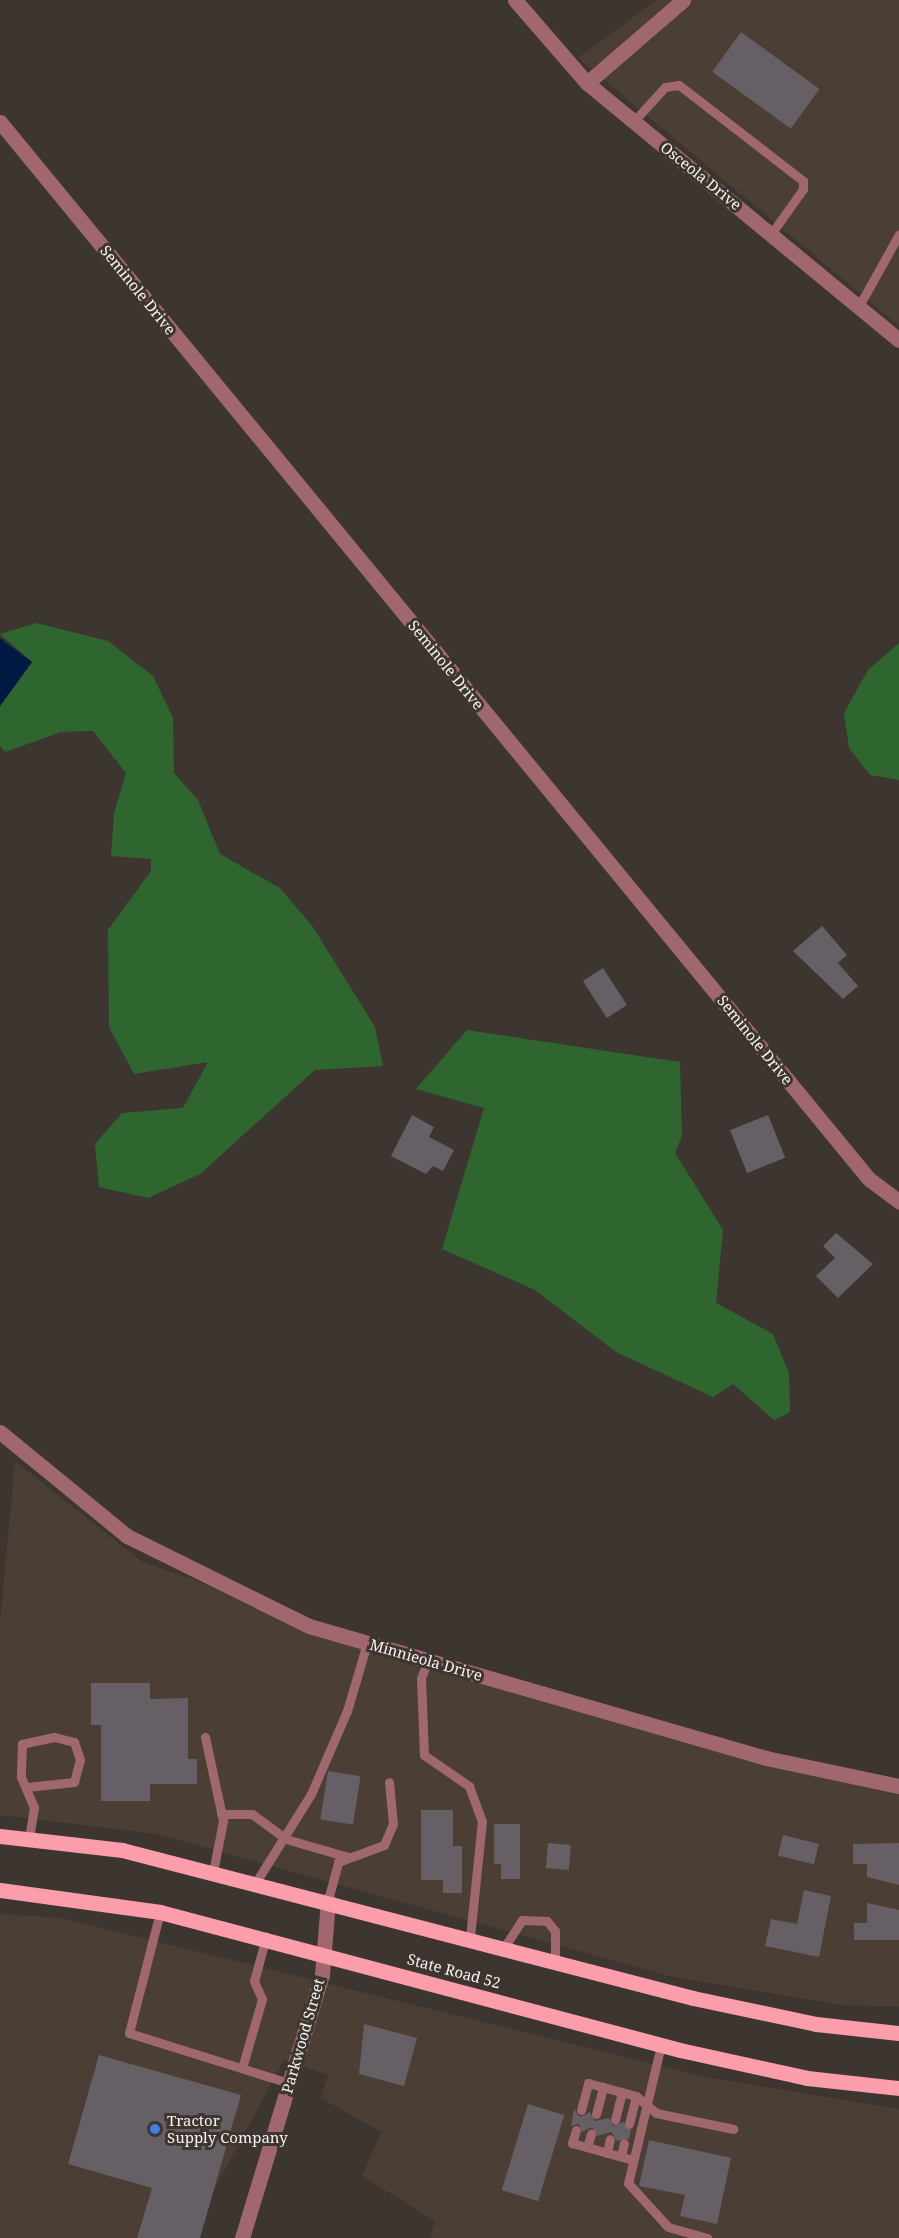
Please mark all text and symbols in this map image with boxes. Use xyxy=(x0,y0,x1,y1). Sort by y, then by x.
street label: Osceola Drive xyxy=(657,138,745,214)
street label: Seminole Drive xyxy=(97,242,179,338)
street label: Seminole Drive xyxy=(405,617,487,713)
street label: Seminole Drive xyxy=(714,992,796,1088)
street label: Minnieola Drive xyxy=(368,1635,484,1685)
street label: State Road 52 xyxy=(405,1950,503,1992)
street label: Parkwood Street xyxy=(278,1977,328,2095)
place label: Tractor Supply Company xyxy=(167,2111,288,2146)
marker: Tractor Supply Company xyxy=(148,2122,162,2136)

